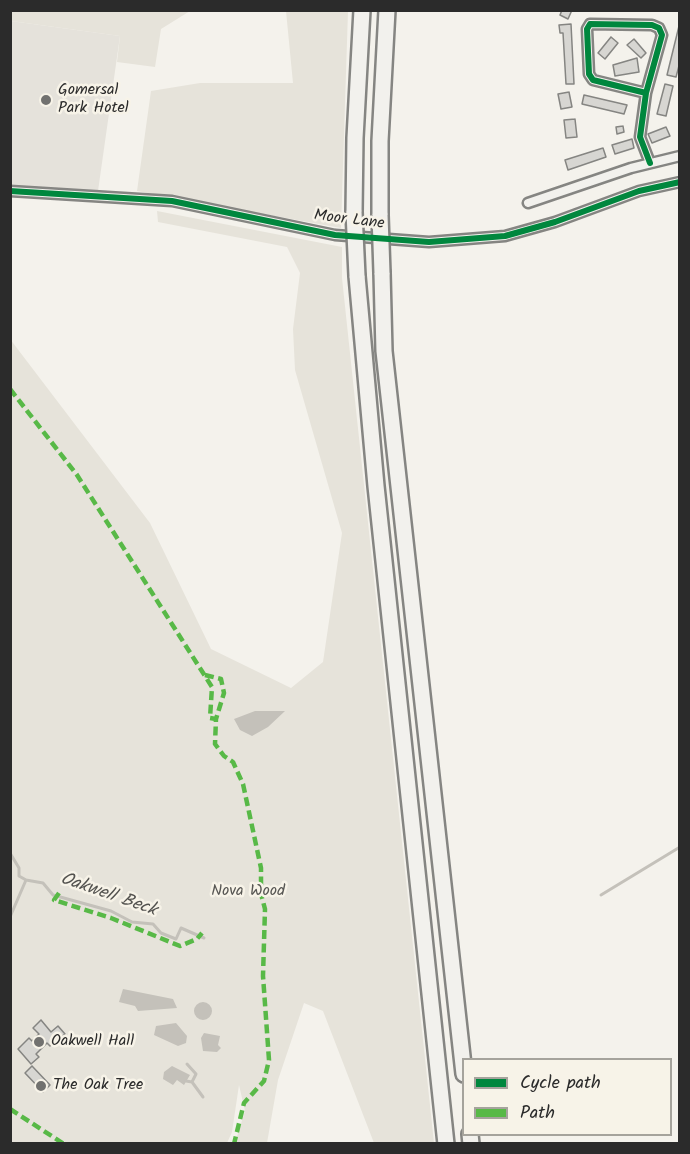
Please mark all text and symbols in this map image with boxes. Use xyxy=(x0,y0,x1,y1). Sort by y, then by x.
place label: Gomersal Park Hotel xyxy=(58,81,129,119)
marker: Gomersal Park Hotel xyxy=(39,93,53,107)
street label: Moor Lane xyxy=(313,207,385,235)
water label: Oakwell Beck xyxy=(57,869,159,923)
park label: Nova Wood xyxy=(211,882,285,902)
place label: Oakwell Hall xyxy=(51,1032,134,1052)
marker: Oakwell Hall xyxy=(32,1035,46,1049)
legend xyxy=(462,1058,672,1136)
text: Cycle path xyxy=(520,1069,601,1098)
place label: The Oak Tree xyxy=(53,1076,143,1096)
marker: The Oak Tree xyxy=(34,1079,48,1093)
text: Path xyxy=(520,1099,555,1128)

